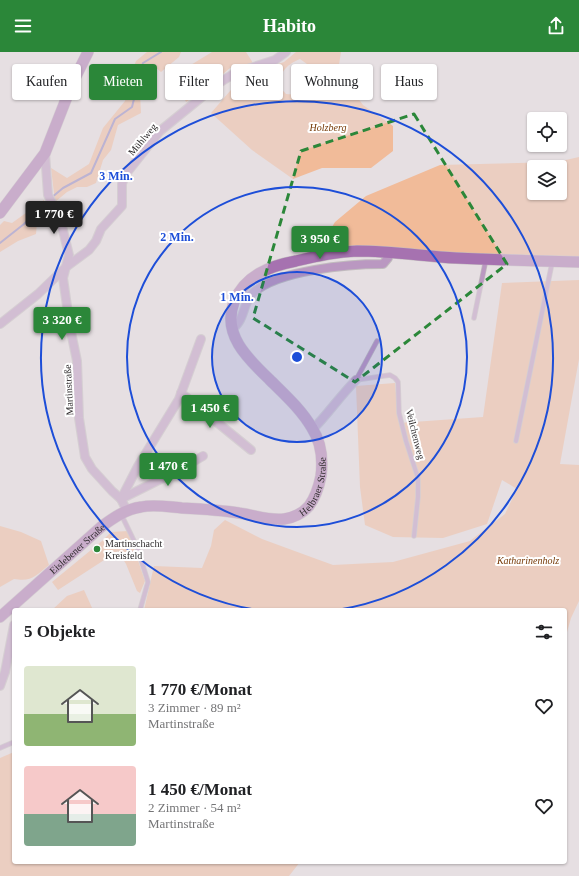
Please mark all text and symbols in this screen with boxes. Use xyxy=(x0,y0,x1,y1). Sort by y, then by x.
icon: menu xyxy=(12,15,34,37)
icon: share xyxy=(545,15,567,37)
text: Habito xyxy=(263,16,316,36)
chip: Kaufen xyxy=(12,64,81,100)
chip: Mieten xyxy=(89,64,157,100)
chip: Filter xyxy=(165,64,223,100)
chip: Neu xyxy=(231,64,283,100)
chip: Wohnung xyxy=(291,64,373,100)
chip: Haus xyxy=(381,64,437,100)
map controls xyxy=(527,112,567,200)
button: locate xyxy=(527,112,567,152)
street label: Mühlweg xyxy=(126,121,159,158)
park label: Holzberg xyxy=(309,122,346,133)
button: layers xyxy=(527,160,567,200)
text: 3 Min. xyxy=(99,169,133,183)
pin: 1 770 € xyxy=(17,201,91,235)
text: 1 770 € xyxy=(35,206,74,221)
pin: 3 950 € xyxy=(283,226,357,260)
text: 2 Min. xyxy=(160,230,194,244)
text: 3 950 € xyxy=(301,231,340,246)
text: 1 Min. xyxy=(220,290,254,304)
pin: 3 320 € xyxy=(25,307,99,341)
text: 3 320 € xyxy=(43,312,82,327)
centre of rings xyxy=(290,350,304,364)
street label: Martinstraße xyxy=(62,364,75,416)
pin: 1 450 € xyxy=(173,395,247,429)
text: 1 450 € xyxy=(191,400,230,415)
street label: Veilchenweg xyxy=(404,408,427,461)
pin: 1 470 € xyxy=(131,453,205,487)
street label: Helbraer Straße xyxy=(297,456,328,518)
text: 1 470 € xyxy=(149,458,188,473)
street label: Eislebener Straße xyxy=(47,521,107,576)
place label: Martinschacht Kreisfeld xyxy=(105,538,162,561)
marker: Martinschacht Kreisfeld xyxy=(92,544,102,554)
park label: Katharinenholz xyxy=(496,555,559,566)
icon: filters xyxy=(533,621,555,643)
text: 5 Objekte xyxy=(24,622,95,641)
text: 1 770 €/Monat xyxy=(148,680,252,699)
icon: home xyxy=(56,682,104,730)
icon: heart xyxy=(533,695,555,717)
text: 3 Zimmer · 89 m² xyxy=(148,700,241,715)
text: Martinstraße xyxy=(148,716,214,731)
text: 1 450 €/Monat xyxy=(148,780,252,799)
icon: home xyxy=(56,782,104,830)
icon: heart xyxy=(533,795,555,817)
text: 2 Zimmer · 54 m² xyxy=(148,800,241,815)
text: Martinstraße xyxy=(148,816,214,831)

